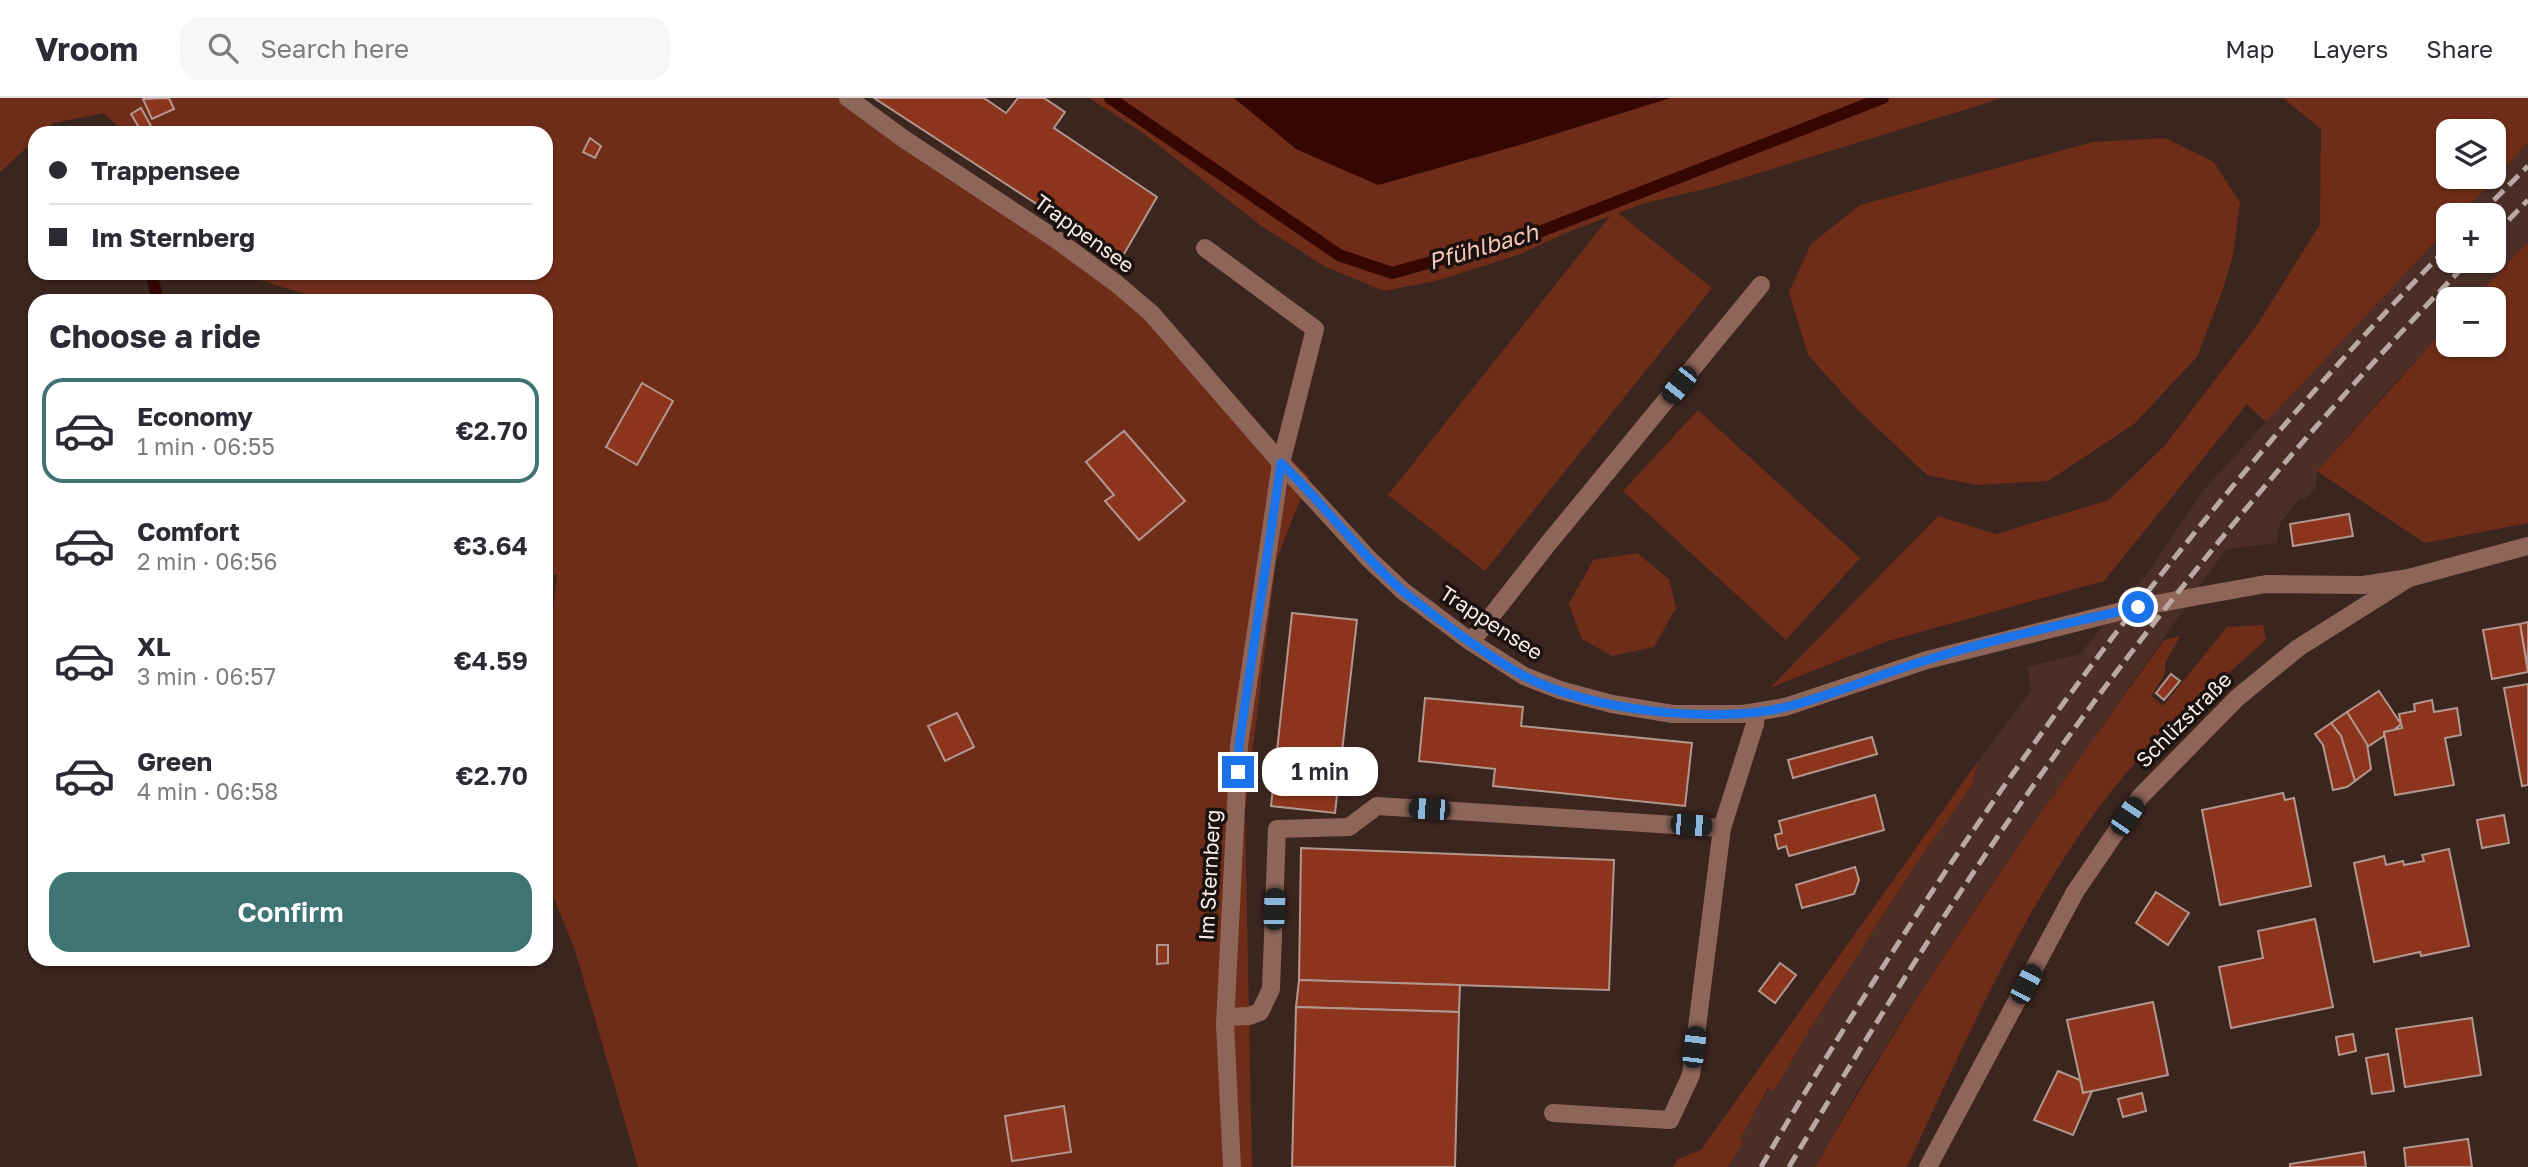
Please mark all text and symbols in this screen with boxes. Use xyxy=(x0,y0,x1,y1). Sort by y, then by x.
search box xyxy=(180,17,670,80)
text: Vroom xyxy=(35,29,138,68)
icon: search xyxy=(204,29,242,67)
text: Search here xyxy=(260,33,409,64)
text: Map xyxy=(2225,34,2274,63)
text: Layers xyxy=(2312,34,2388,63)
text: Share xyxy=(2426,34,2493,63)
map controls xyxy=(2436,119,2506,357)
button: layers xyxy=(2436,119,2506,189)
text: Trappensee xyxy=(91,155,240,186)
street label: Trappensee xyxy=(1029,188,1140,278)
button: + xyxy=(2436,203,2506,273)
water label: Pfühlbach xyxy=(1425,217,1542,275)
text: Im Sternberg xyxy=(91,222,255,253)
button: − xyxy=(2436,287,2506,357)
text: Choose a ride xyxy=(49,317,261,355)
car xyxy=(1658,362,1701,408)
icon: car xyxy=(53,399,116,462)
text: Economy xyxy=(137,401,253,432)
text: €2.70 xyxy=(456,415,528,446)
text: 1 min · 06:55 xyxy=(137,432,275,460)
icon: car xyxy=(53,514,116,577)
text: Comfort xyxy=(137,516,240,547)
text: €3.64 xyxy=(454,530,528,561)
text: 2 min · 06:56 xyxy=(137,547,277,575)
street label: Trappensee xyxy=(1435,579,1548,665)
route start xyxy=(2122,591,2154,623)
icon: car xyxy=(53,629,116,692)
text: XL xyxy=(137,631,171,662)
text: €4.59 xyxy=(454,645,528,676)
text: 3 min · 06:57 xyxy=(137,662,276,690)
street label: Schlizstraße xyxy=(2130,666,2237,773)
icon: car xyxy=(53,744,116,807)
text: Green xyxy=(137,746,212,777)
callout: 1 min xyxy=(1262,748,1378,796)
route end xyxy=(1222,756,1254,788)
text: 1 min xyxy=(1291,757,1349,785)
text: €2.70 xyxy=(456,760,528,791)
text: 4 min · 06:58 xyxy=(137,777,278,805)
car xyxy=(2107,793,2148,839)
car xyxy=(1408,797,1451,821)
street label: Im Sternberg xyxy=(1193,809,1225,941)
car xyxy=(1670,813,1713,837)
button: Confirm xyxy=(49,872,532,952)
car xyxy=(1263,888,1286,930)
car xyxy=(2007,961,2046,1007)
car xyxy=(1682,1025,1707,1069)

